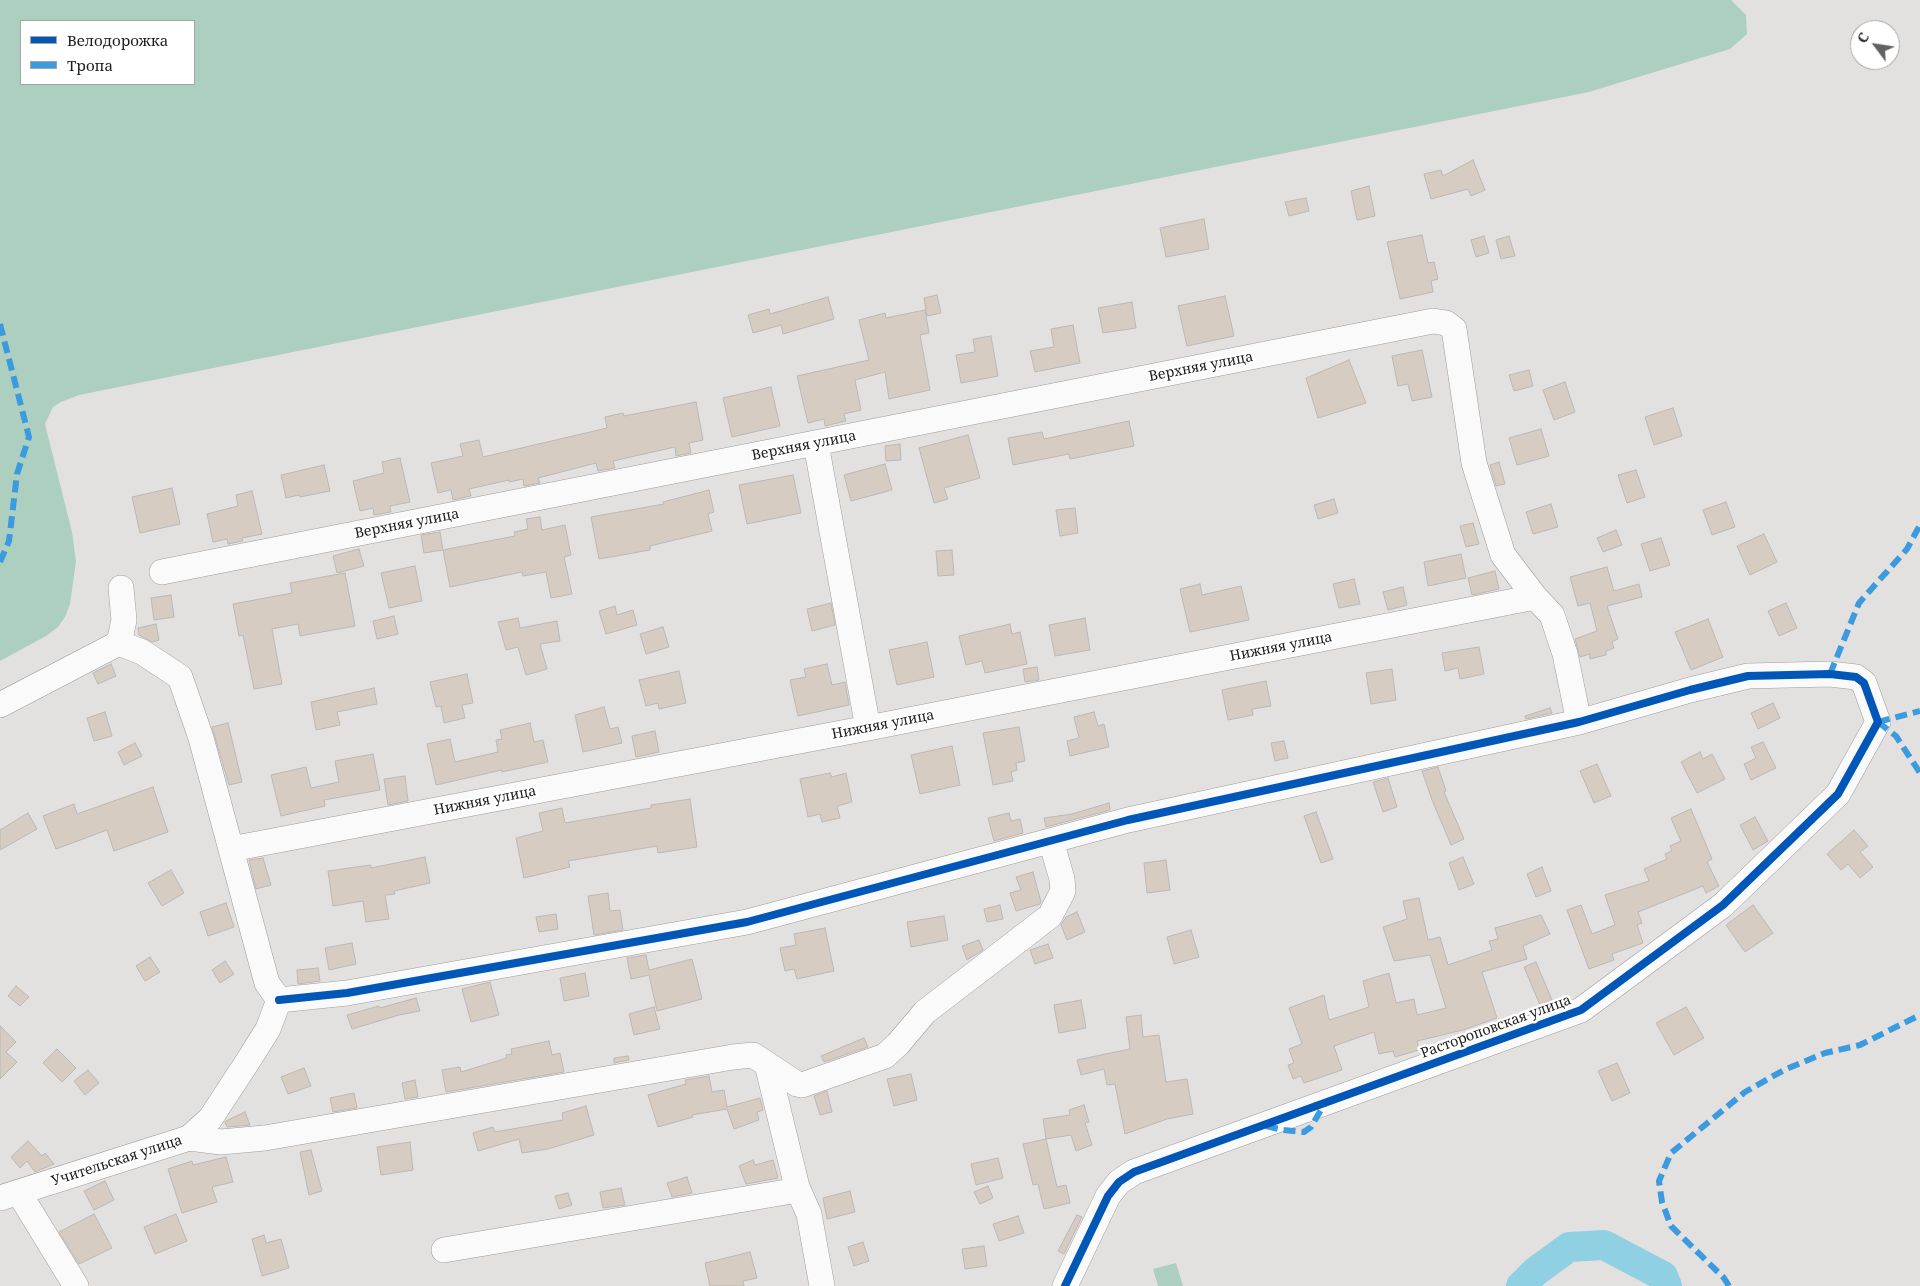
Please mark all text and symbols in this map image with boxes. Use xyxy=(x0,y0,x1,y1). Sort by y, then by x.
legend xyxy=(20,20,195,85)
north arrow xyxy=(1850,20,1900,70)
text: С xyxy=(1852,29,1873,46)
text: Велодорожка xyxy=(67,30,168,50)
text: Тропа xyxy=(67,55,113,75)
street label: Верхняя улица xyxy=(1147,349,1255,385)
street label: Верхняя улица xyxy=(750,428,858,464)
street label: Верхняя улица xyxy=(353,506,461,542)
street label: Нижняя улица xyxy=(1228,629,1334,665)
street label: Нижняя улица xyxy=(830,707,936,743)
street label: Нижняя улица xyxy=(432,783,538,819)
street label: Растороповская улица xyxy=(1418,992,1574,1062)
street label: Учительская улица xyxy=(50,1132,184,1190)

